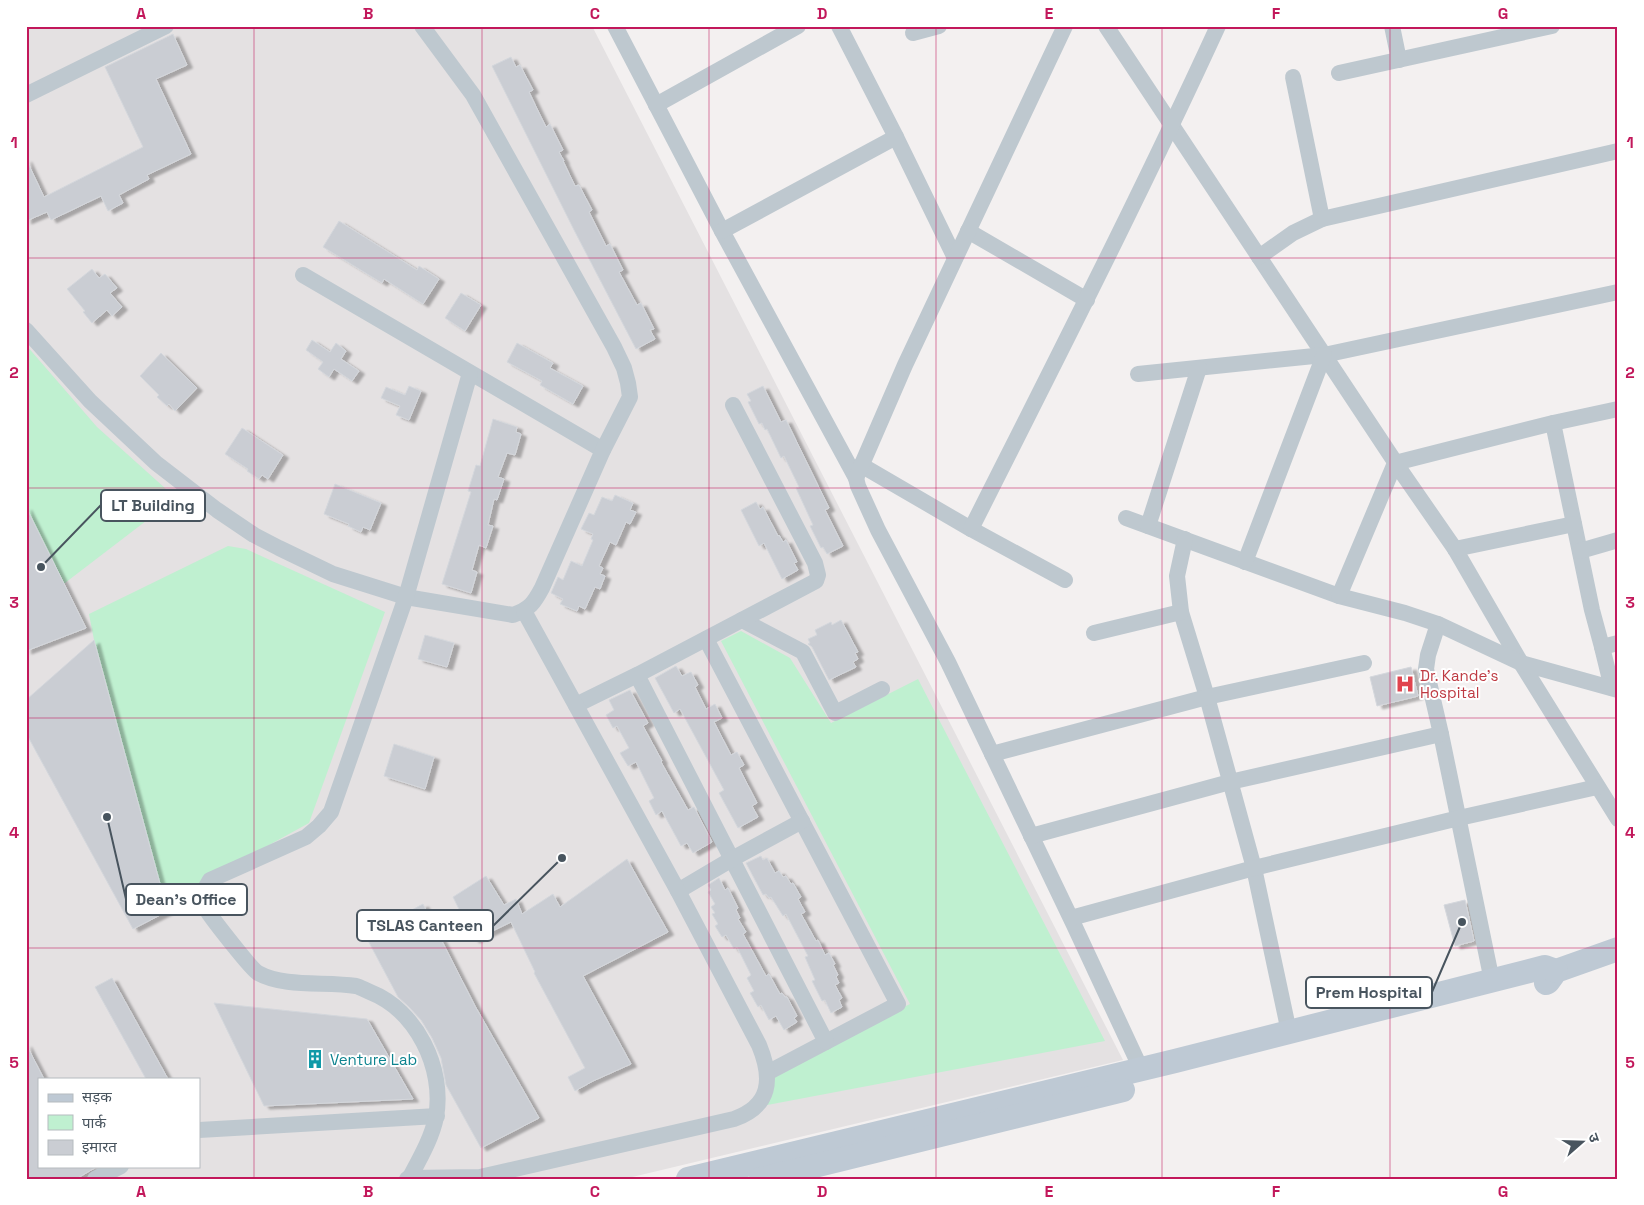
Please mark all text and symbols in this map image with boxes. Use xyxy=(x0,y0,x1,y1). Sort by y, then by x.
text: A xyxy=(136,3,146,24)
text: B xyxy=(363,3,373,24)
text: C xyxy=(590,3,600,24)
text: D xyxy=(817,3,827,24)
text: E xyxy=(1045,3,1054,24)
text: F xyxy=(1272,3,1281,24)
text: G xyxy=(1498,3,1508,24)
text: 1 xyxy=(10,132,18,153)
text: 1 xyxy=(1626,132,1634,153)
text: 2 xyxy=(9,362,19,383)
text: 2 xyxy=(1625,362,1635,383)
callout: LT Building xyxy=(101,490,205,521)
text: LT Building xyxy=(111,495,195,516)
text: 3 xyxy=(9,592,19,613)
text: 3 xyxy=(1625,592,1635,613)
place label: Dr. Kande's Hospital xyxy=(1420,666,1499,702)
hospital icon: Dr. Kande's Hospital xyxy=(1394,673,1416,695)
text: 4 xyxy=(9,822,19,843)
text: 4 xyxy=(1625,822,1635,843)
callout: Dean's Office xyxy=(126,884,247,915)
text: Dean's Office xyxy=(135,889,237,910)
callout: TSLAS Canteen xyxy=(357,910,493,941)
text: TSLAS Canteen xyxy=(367,915,483,936)
callout: Prem Hospital xyxy=(1306,977,1432,1008)
text: Prem Hospital xyxy=(1316,982,1422,1003)
building icon: Venture Lab xyxy=(304,1048,326,1070)
place label: Venture Lab xyxy=(330,1050,417,1069)
text: 5 xyxy=(9,1052,19,1073)
text: 5 xyxy=(1625,1052,1635,1073)
legend xyxy=(38,1078,200,1168)
text: सड़क xyxy=(82,1087,112,1106)
text: पार्क xyxy=(82,1113,106,1132)
north arrow xyxy=(1556,1118,1606,1168)
text: उ xyxy=(1584,1131,1604,1145)
text: इमारत xyxy=(82,1137,117,1156)
text: A xyxy=(136,1181,146,1202)
text: B xyxy=(363,1181,373,1202)
text: C xyxy=(590,1181,600,1202)
text: D xyxy=(817,1181,827,1202)
text: E xyxy=(1045,1181,1054,1202)
text: F xyxy=(1272,1181,1281,1202)
text: G xyxy=(1498,1181,1508,1202)

